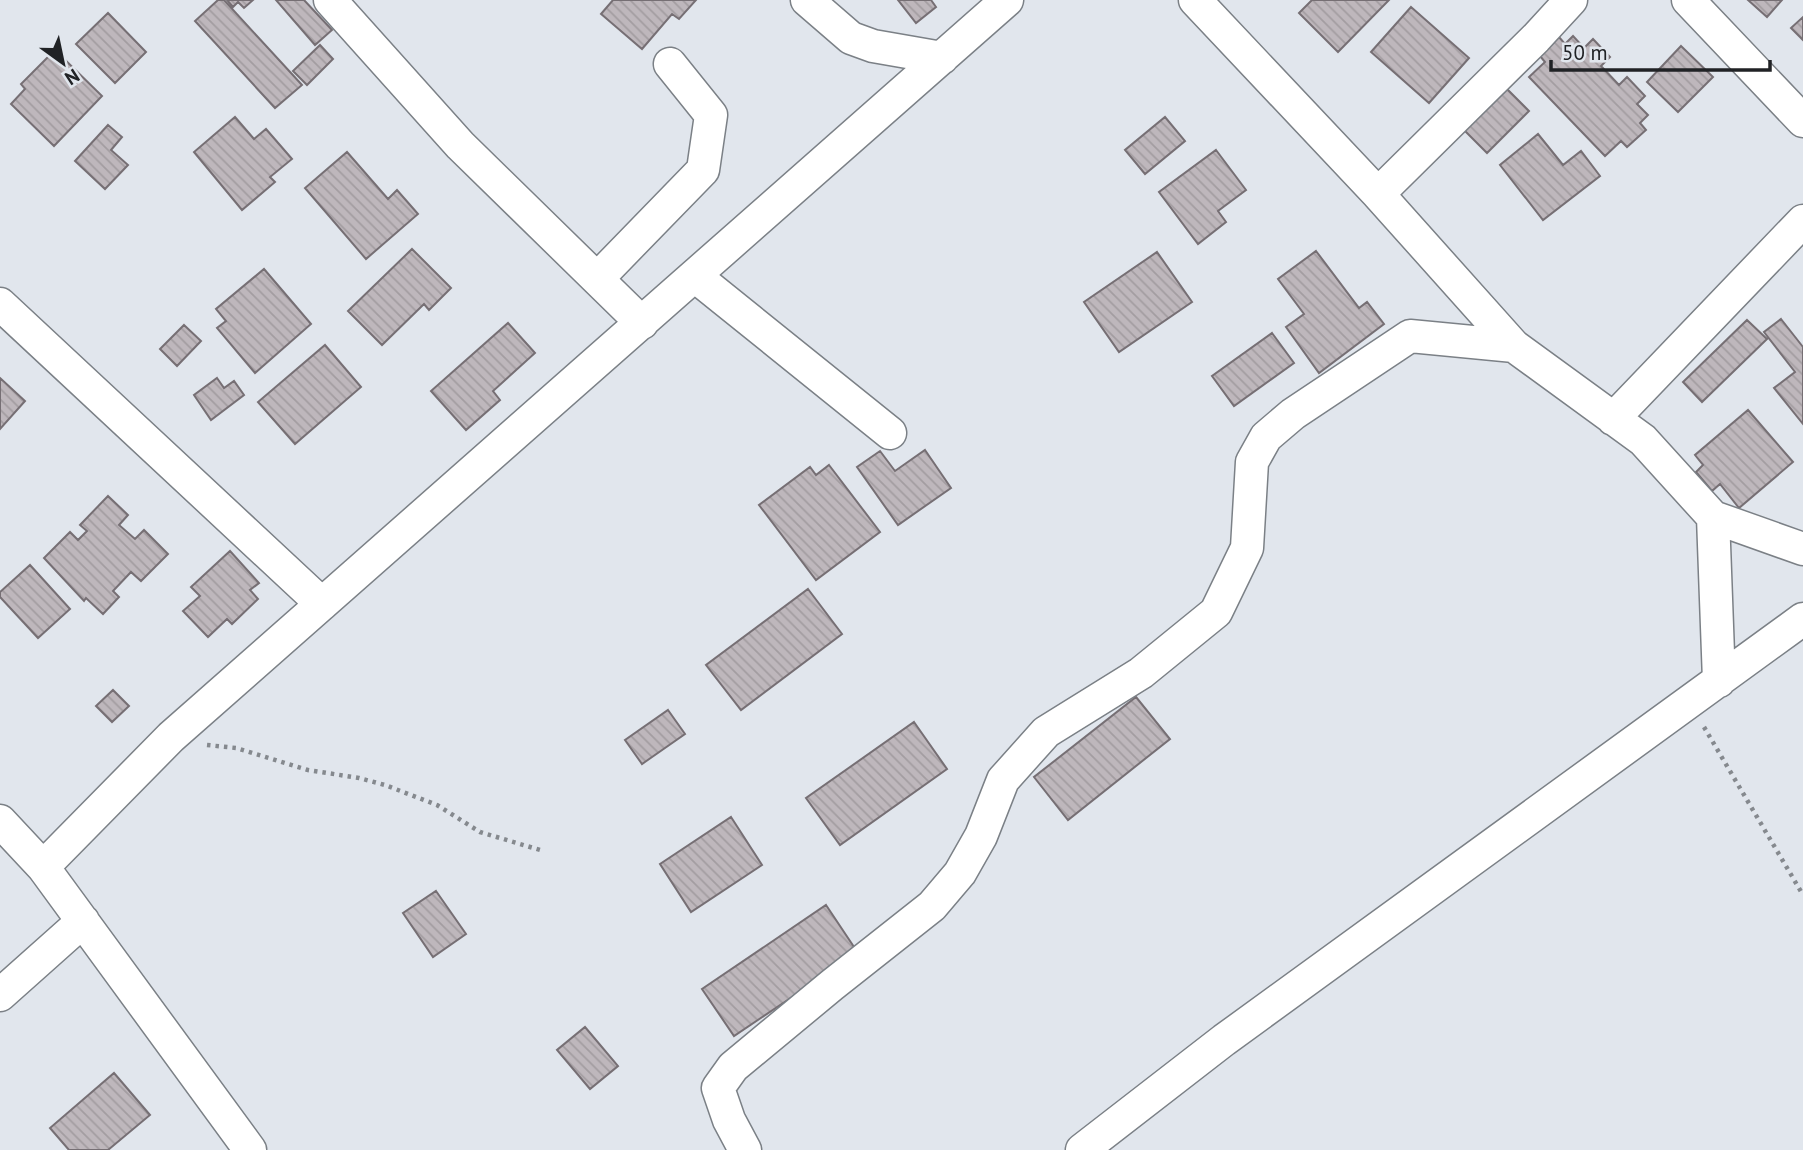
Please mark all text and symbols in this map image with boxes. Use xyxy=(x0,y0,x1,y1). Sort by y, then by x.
north arrow xyxy=(28,28,98,98)
scale bar xyxy=(1551,28,1770,72)
text: 50 m xyxy=(1562,39,1608,66)
text: N xyxy=(60,64,84,91)

